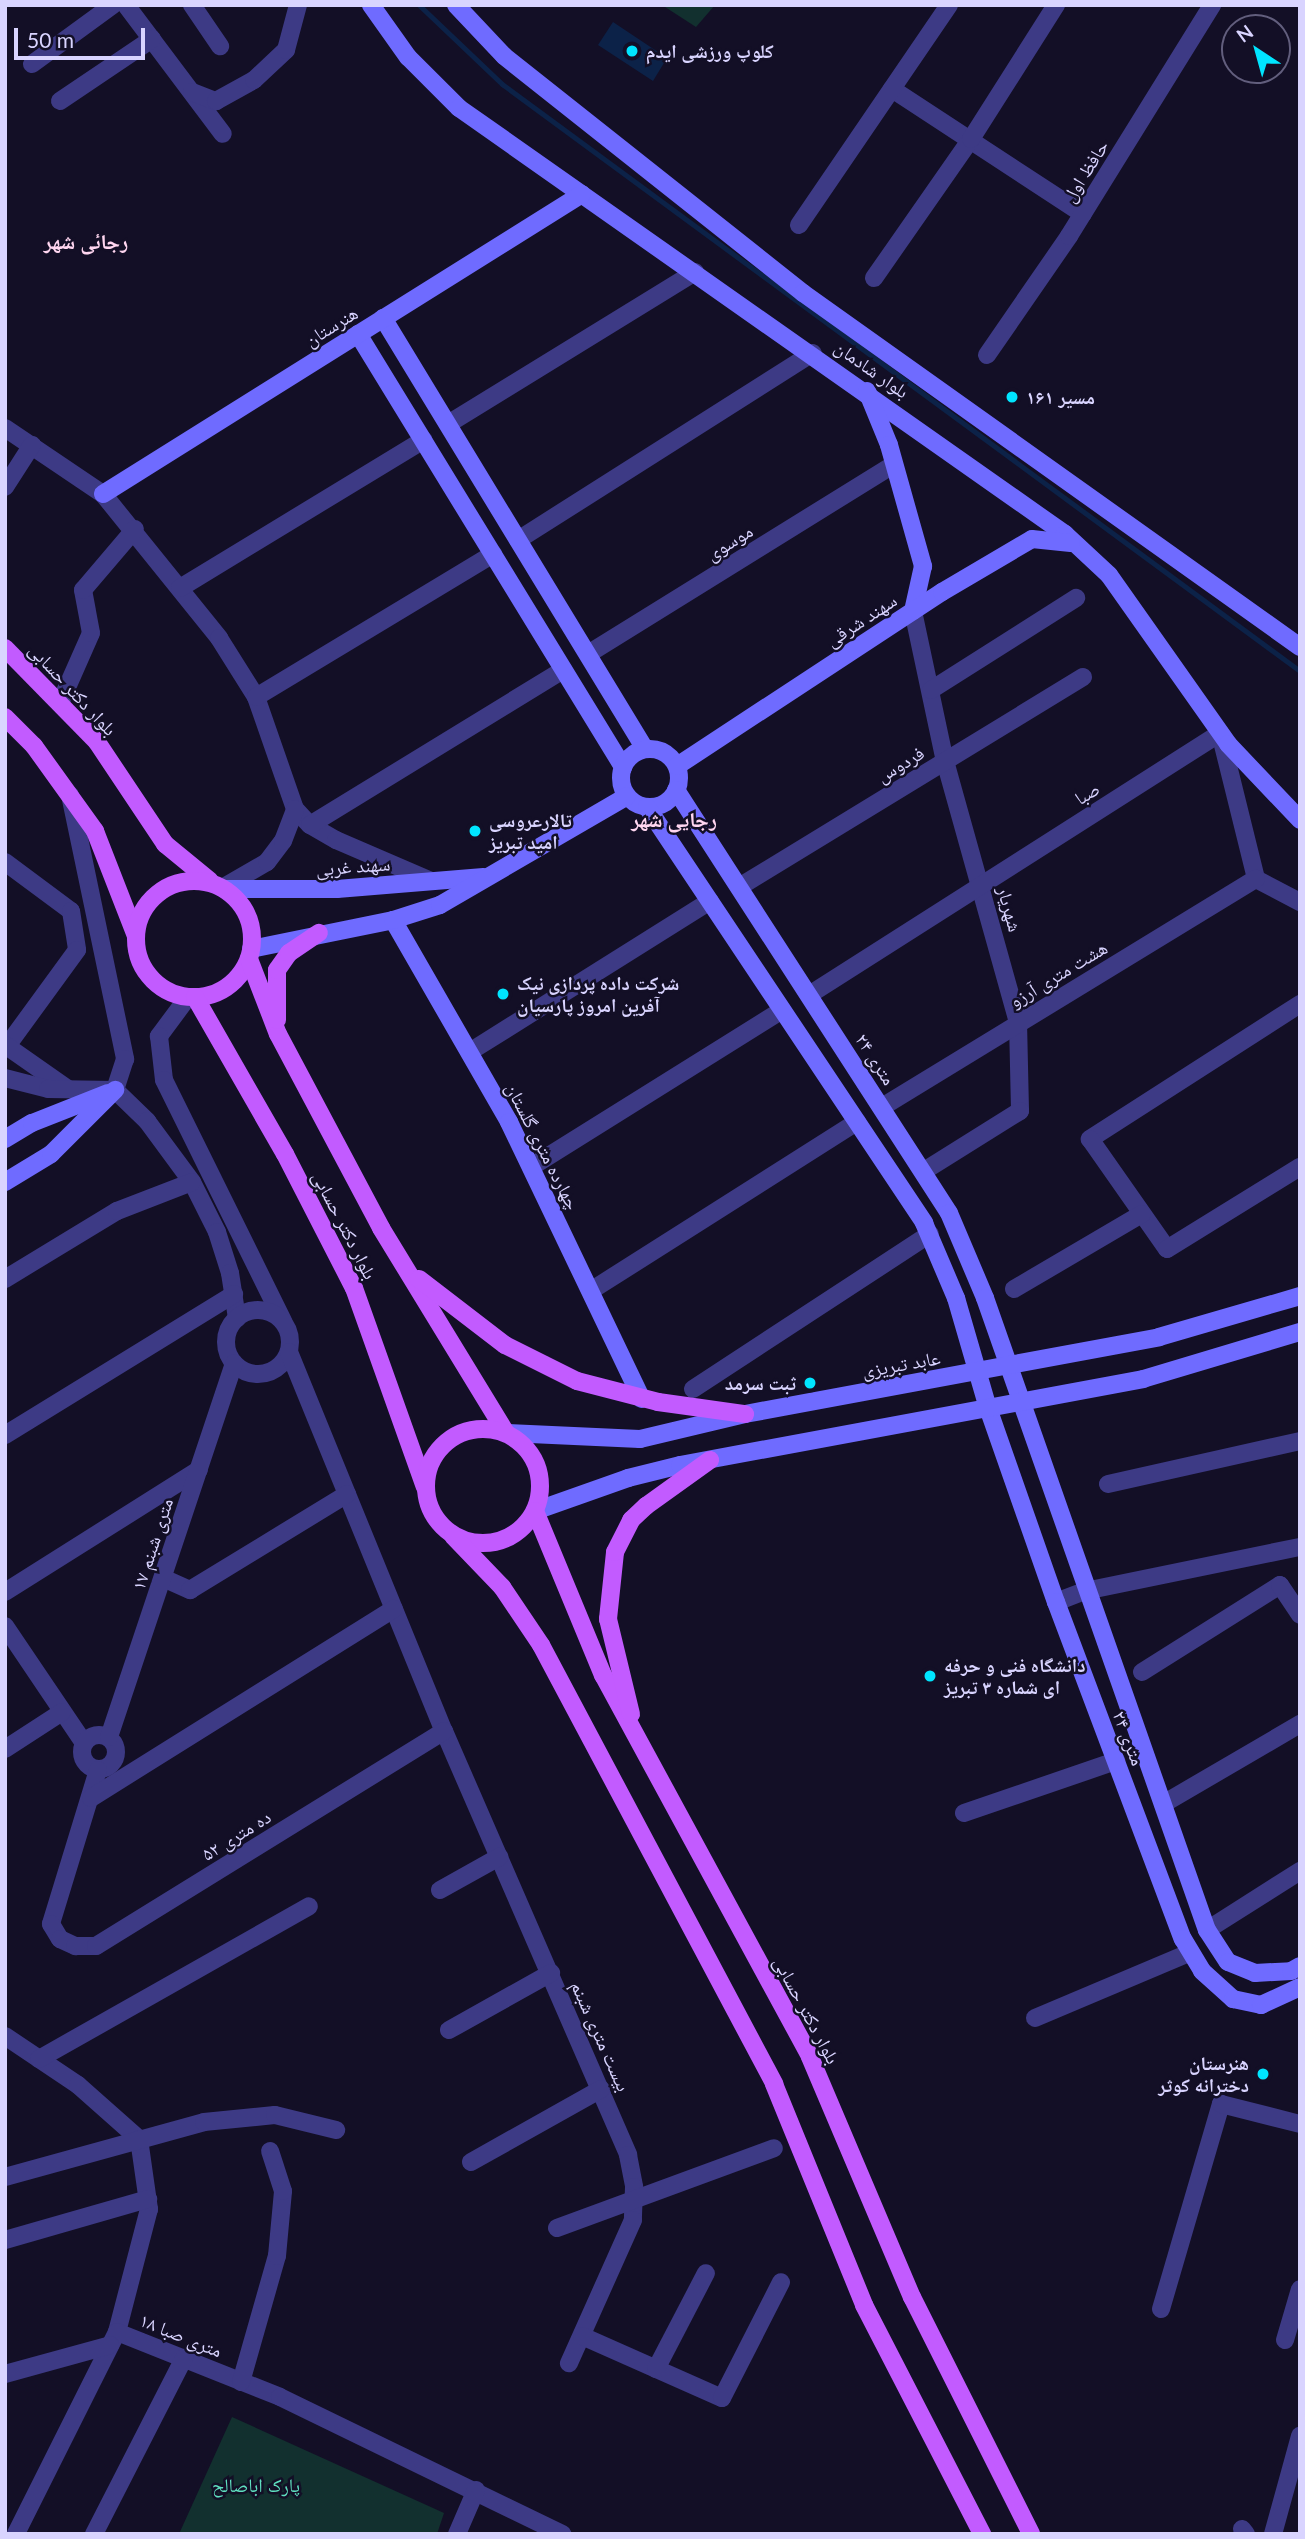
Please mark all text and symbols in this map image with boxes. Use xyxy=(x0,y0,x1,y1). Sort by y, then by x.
scale bar xyxy=(18,14,149,58)
north arrow xyxy=(1221,14,1291,84)
text: N xyxy=(1232,20,1257,47)
text: 50 m xyxy=(27,27,74,52)
place label: کلوپ ورزشی ایدم xyxy=(646,40,774,62)
marker: کلوپ ورزشی ایدم xyxy=(624,43,640,59)
street label: حافظ اول xyxy=(1057,136,1113,206)
district label: رجائی شهر xyxy=(44,228,128,254)
street label: هنرستان xyxy=(300,301,362,351)
street label: بلوار شادمان xyxy=(831,335,913,403)
place label: مسیر ۱۶۱ xyxy=(1026,386,1095,408)
marker: مسیر ۱۶۱ xyxy=(1004,389,1020,405)
street label: موسوی xyxy=(701,519,757,565)
street label: سهند شرقی xyxy=(821,589,901,651)
street label: بلوار دکتر حسابی xyxy=(24,638,122,740)
street label: فردوس xyxy=(872,741,928,787)
street label: صبا xyxy=(1070,777,1104,809)
district label: رجایی شهر xyxy=(631,806,717,832)
place label: تالارعروسی امید تبریز xyxy=(489,809,572,853)
marker: تالارعروسی امید تبریز xyxy=(467,823,483,839)
street label: سهند غربی xyxy=(315,852,391,880)
street label: شهریار xyxy=(993,884,1027,934)
street label: هشت متری آرزو xyxy=(1005,936,1111,1012)
place label: شرکت داده پردازی نیک آفرین امروز پارسیان xyxy=(517,972,679,1016)
marker: شرکت داده پردازی نیک آفرین امروز پارسیان xyxy=(495,986,511,1002)
street label: ۲۴ متری xyxy=(851,1029,901,1089)
street label: چهارده متری گلستان xyxy=(501,1079,585,1213)
street label: بلوار دکتر حسابی xyxy=(308,1167,382,1283)
street label: عابد تبریزی xyxy=(860,1346,942,1382)
place label: ثبت سرمد xyxy=(725,1372,796,1394)
marker: ثبت سرمد xyxy=(802,1375,818,1391)
street label: ۱۷ متری شبنم xyxy=(126,1495,178,1593)
place label: دانشگاه فنی و حرفه ای شماره ۳ تبریز xyxy=(944,1654,1085,1698)
marker: دانشگاه فنی و حرفه ای شماره ۳ تبریز xyxy=(922,1668,938,1684)
street label: ۲۴ متری xyxy=(1108,1707,1150,1769)
street label: ده متری ۵۲ xyxy=(197,1805,275,1865)
street label: بلوار دکتر حسابی xyxy=(769,1952,845,2068)
street label: بیست متری شبنم xyxy=(566,1977,636,2095)
place label: هنرستان دخترانه کوثر xyxy=(1158,2052,1249,2096)
marker: هنرستان دخترانه کوثر xyxy=(1255,2066,1271,2082)
street label: متری صبا ۱۸ xyxy=(136,2308,226,2362)
park label: پارک اباصالح xyxy=(212,2474,300,2496)

